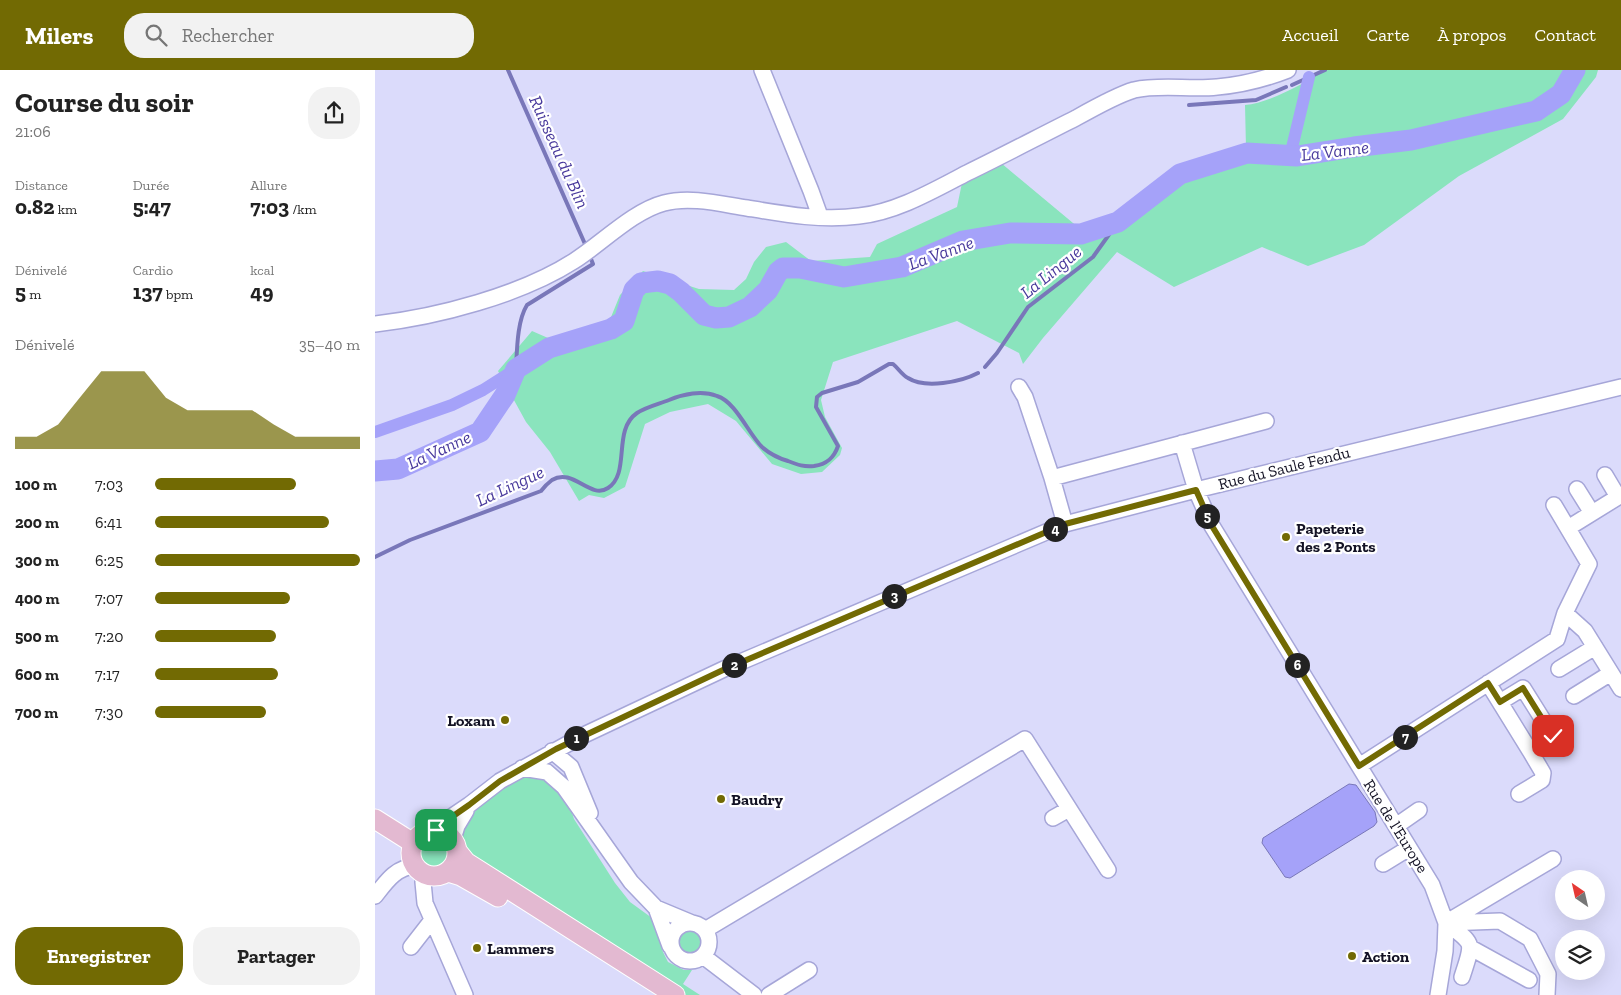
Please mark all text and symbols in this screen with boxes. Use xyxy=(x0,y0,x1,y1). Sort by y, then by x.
search box xyxy=(124,13,474,58)
text: Milers xyxy=(25,21,94,50)
icon: search xyxy=(142,21,170,49)
text: Rechercher xyxy=(182,24,275,47)
text: Accueil xyxy=(1282,24,1339,46)
text: Carte xyxy=(1367,24,1410,46)
text: À propos xyxy=(1438,24,1506,46)
text: Contact xyxy=(1534,24,1596,46)
text: Course du soir xyxy=(15,86,194,119)
button: share xyxy=(308,87,360,139)
water label: Ruisseau du Blin xyxy=(524,92,594,212)
text: 21:06 xyxy=(15,122,51,141)
water label: La Vanne xyxy=(1300,136,1370,166)
text: Distance xyxy=(15,177,68,194)
text: Durée xyxy=(133,177,169,194)
text: Allure xyxy=(250,177,287,194)
text: 0.82 xyxy=(15,194,54,219)
text: 5:47 xyxy=(133,194,171,219)
text: 7:03 xyxy=(250,194,289,219)
text: km xyxy=(54,201,77,218)
text: /km xyxy=(289,201,317,218)
water label: La Vanne xyxy=(905,231,977,275)
water label: La Lingue xyxy=(1016,241,1086,303)
text: Dénivelé xyxy=(15,262,67,279)
text: Cardio xyxy=(133,262,173,279)
text: kcal xyxy=(250,262,274,279)
text: 5 xyxy=(15,279,26,304)
text: 137 xyxy=(133,279,163,304)
text: 49 xyxy=(250,279,274,304)
text: m xyxy=(26,286,41,303)
text: bpm xyxy=(163,286,193,303)
text: Dénivelé xyxy=(15,335,74,354)
text: 35–40 m xyxy=(299,335,360,354)
water label: La Vanne xyxy=(404,426,475,474)
street label: Rue du Saule Fendu xyxy=(1216,442,1352,494)
water label: La Lingue xyxy=(473,461,548,511)
text: 100 m xyxy=(15,475,57,494)
text: 7:03 xyxy=(95,475,123,494)
pin: 5 xyxy=(1195,504,1219,528)
text: 5 xyxy=(1204,508,1211,525)
text: 200 m xyxy=(15,513,59,532)
text: 6:41 xyxy=(95,513,122,532)
pin: 4 xyxy=(1043,516,1067,542)
place label: Papeterie des 2 Ponts xyxy=(1296,519,1376,556)
text: 4 xyxy=(1052,521,1059,538)
marker: Papeterie des 2 Ponts xyxy=(1280,531,1292,543)
text: 300 m xyxy=(15,551,59,570)
text: 6:25 xyxy=(95,551,124,570)
pin: 3 xyxy=(881,584,907,608)
text: 3 xyxy=(891,588,898,605)
text: 400 m xyxy=(15,589,60,608)
text: 7:07 xyxy=(95,589,123,608)
text: 500 m xyxy=(15,627,59,646)
text: 7:20 xyxy=(95,627,124,646)
pin: 2 xyxy=(721,652,747,678)
pin: 6 xyxy=(1285,652,1309,678)
text: 2 xyxy=(731,657,738,674)
text: 6 xyxy=(1294,657,1301,674)
text: 600 m xyxy=(15,665,59,684)
text: 7:17 xyxy=(95,665,120,684)
text: 700 m xyxy=(15,703,58,722)
text: 7:30 xyxy=(95,703,123,722)
place label: Loxam xyxy=(447,711,495,730)
marker: Loxam xyxy=(499,714,511,726)
pin xyxy=(1532,715,1574,757)
icon: check xyxy=(1539,722,1567,750)
pin: 7 xyxy=(1393,724,1417,750)
pin: 1 xyxy=(563,726,589,750)
text: 7 xyxy=(1402,729,1409,746)
text: 1 xyxy=(574,730,579,747)
street label: Rue de l'Europe xyxy=(1360,776,1432,876)
place label: Baudry xyxy=(731,790,784,809)
marker: Baudry xyxy=(715,793,727,805)
pin xyxy=(415,809,457,851)
icon: arrive xyxy=(422,816,450,844)
north arrow xyxy=(1555,870,1605,920)
map controls xyxy=(1555,870,1605,980)
button: Enregistrer xyxy=(15,927,183,985)
button: Partager xyxy=(193,927,360,985)
button: layers xyxy=(1555,930,1605,980)
place label: Lammers xyxy=(487,939,554,958)
marker: Lammers xyxy=(471,942,483,954)
place label: Action xyxy=(1362,947,1410,966)
marker: Action xyxy=(1346,950,1358,962)

